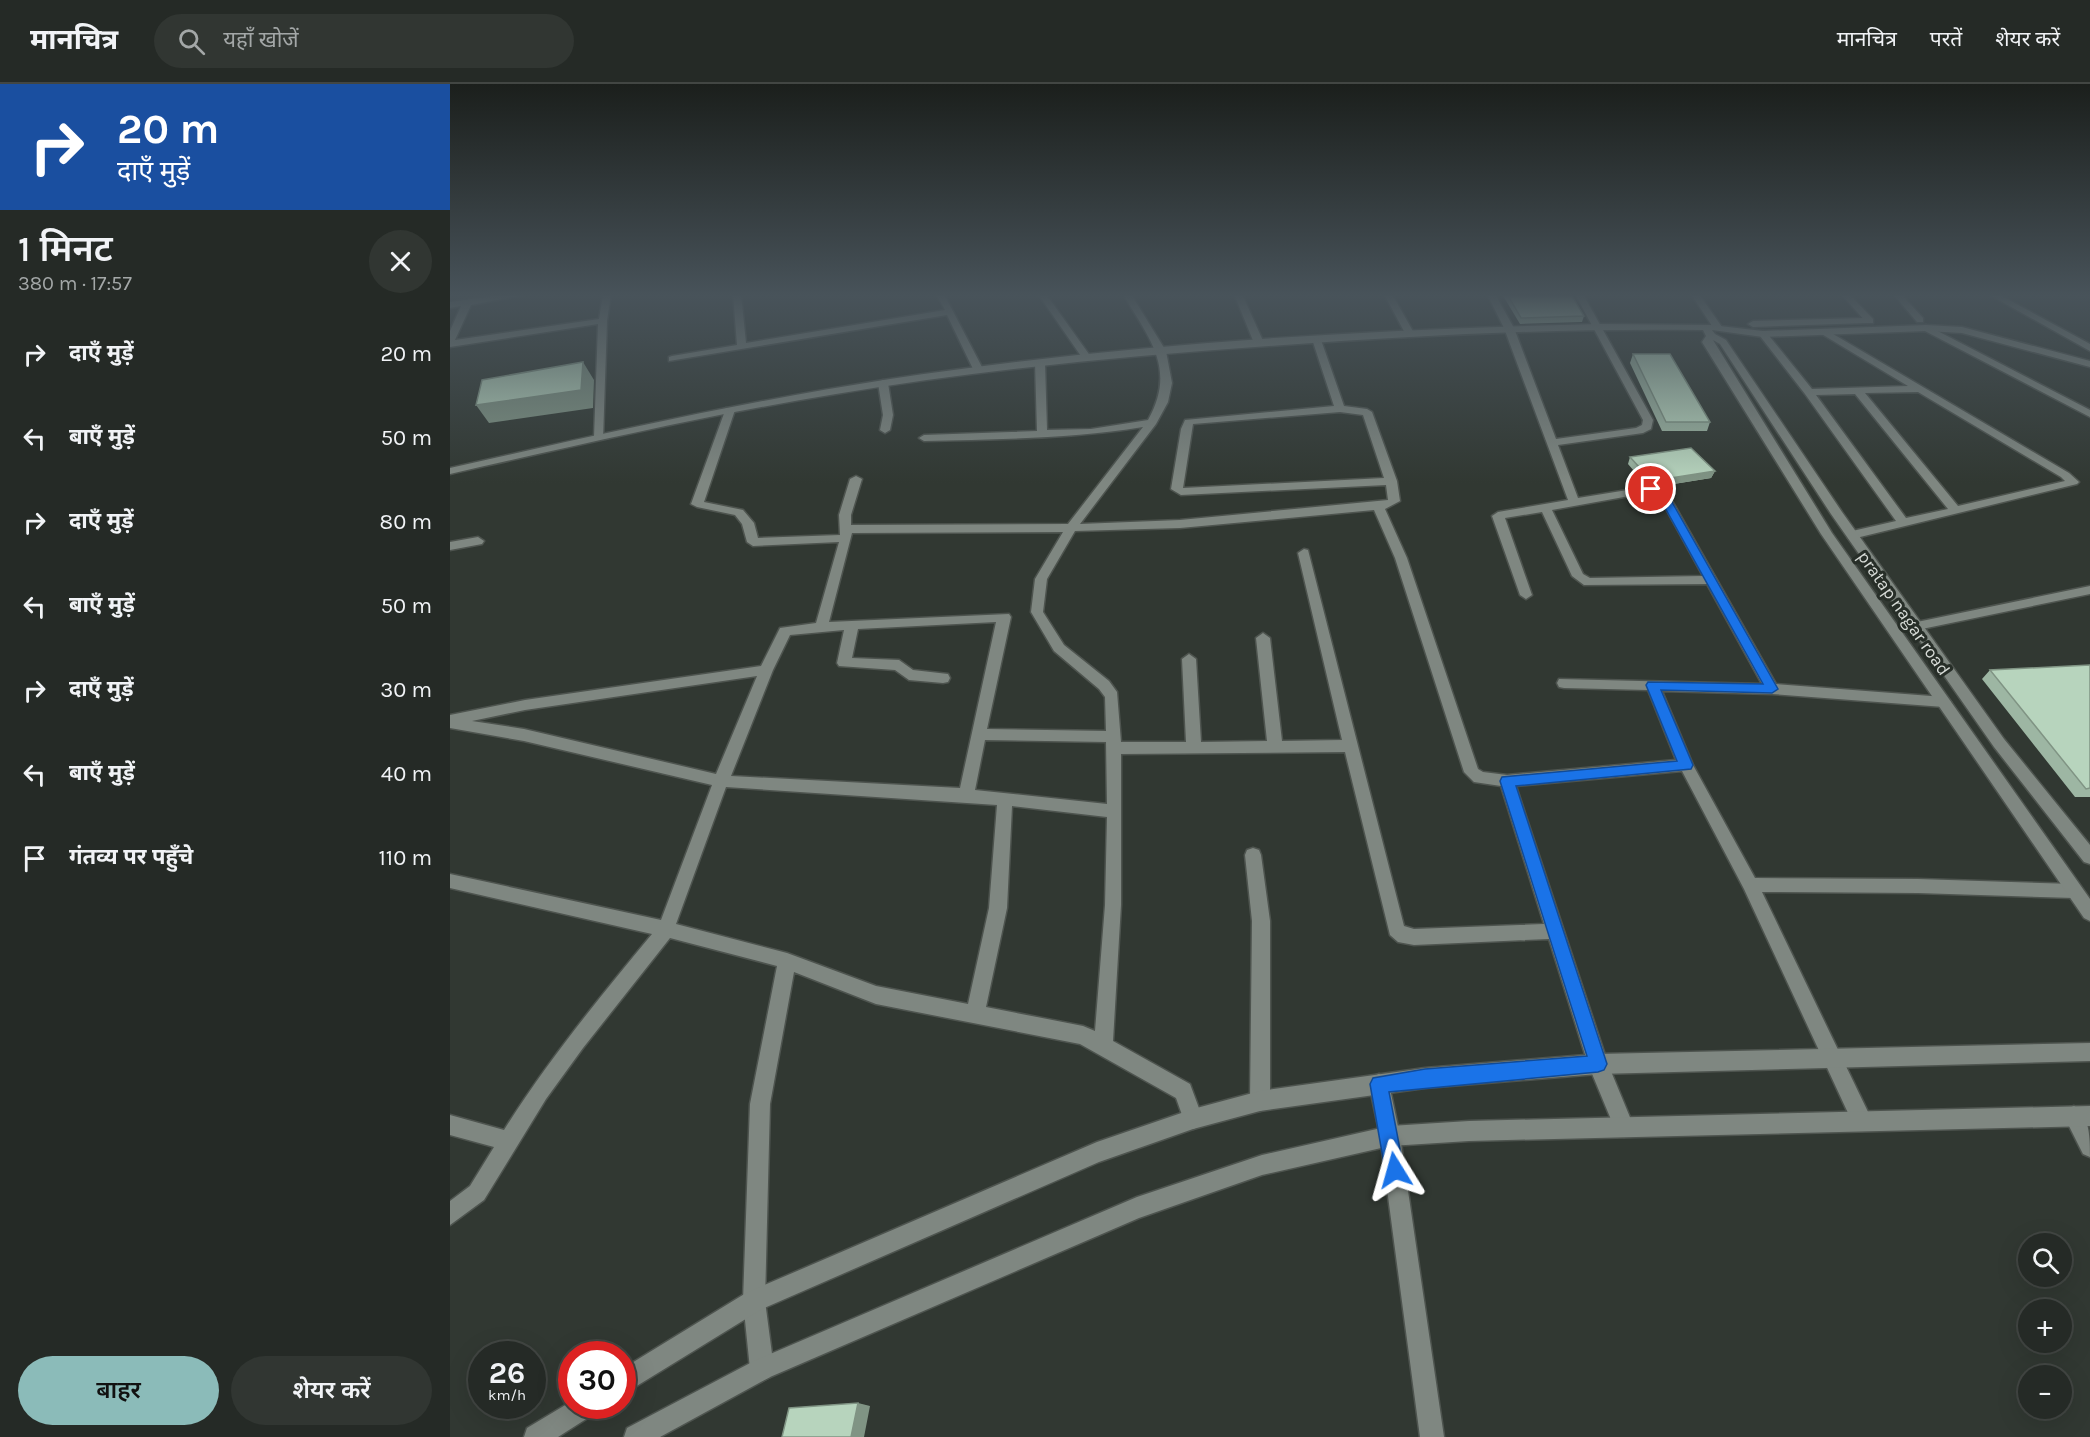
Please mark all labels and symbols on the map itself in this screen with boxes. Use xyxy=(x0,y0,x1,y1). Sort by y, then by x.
pin xyxy=(1625,463,1676,514)
street label: pratap nagar road xyxy=(1853,547,1955,679)
position arrow xyxy=(1363,1138,1427,1202)
speed limit sign: 30 xyxy=(558,1341,636,1419)

